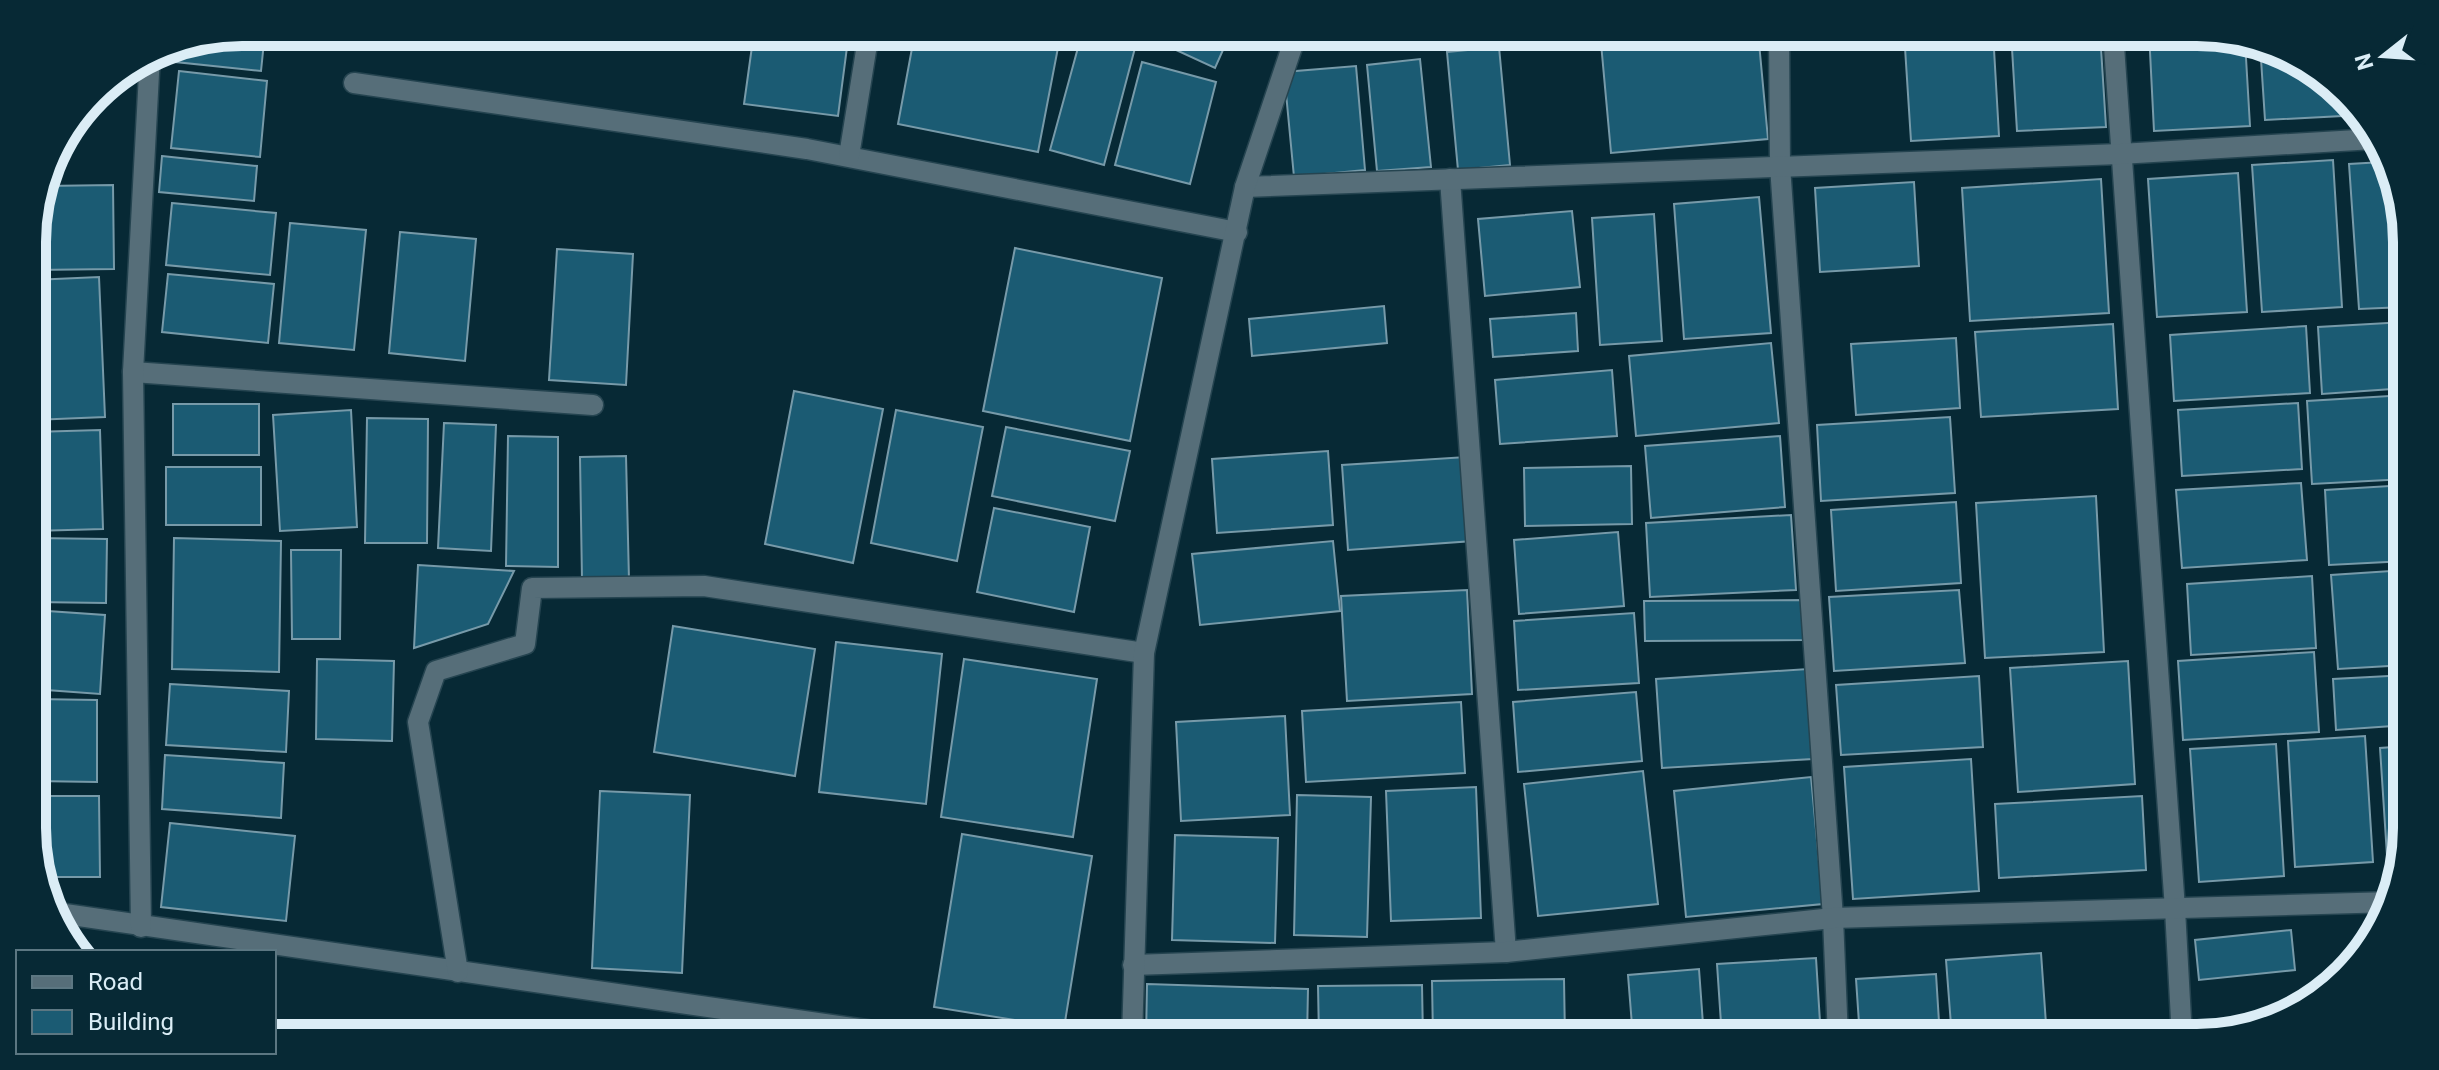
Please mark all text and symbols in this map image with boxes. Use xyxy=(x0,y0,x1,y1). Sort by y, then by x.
north arrow xyxy=(2343,16,2423,96)
text: N xyxy=(2350,51,2379,73)
legend xyxy=(16,950,276,1054)
text: Road xyxy=(88,968,143,996)
text: Building xyxy=(88,1008,174,1036)

